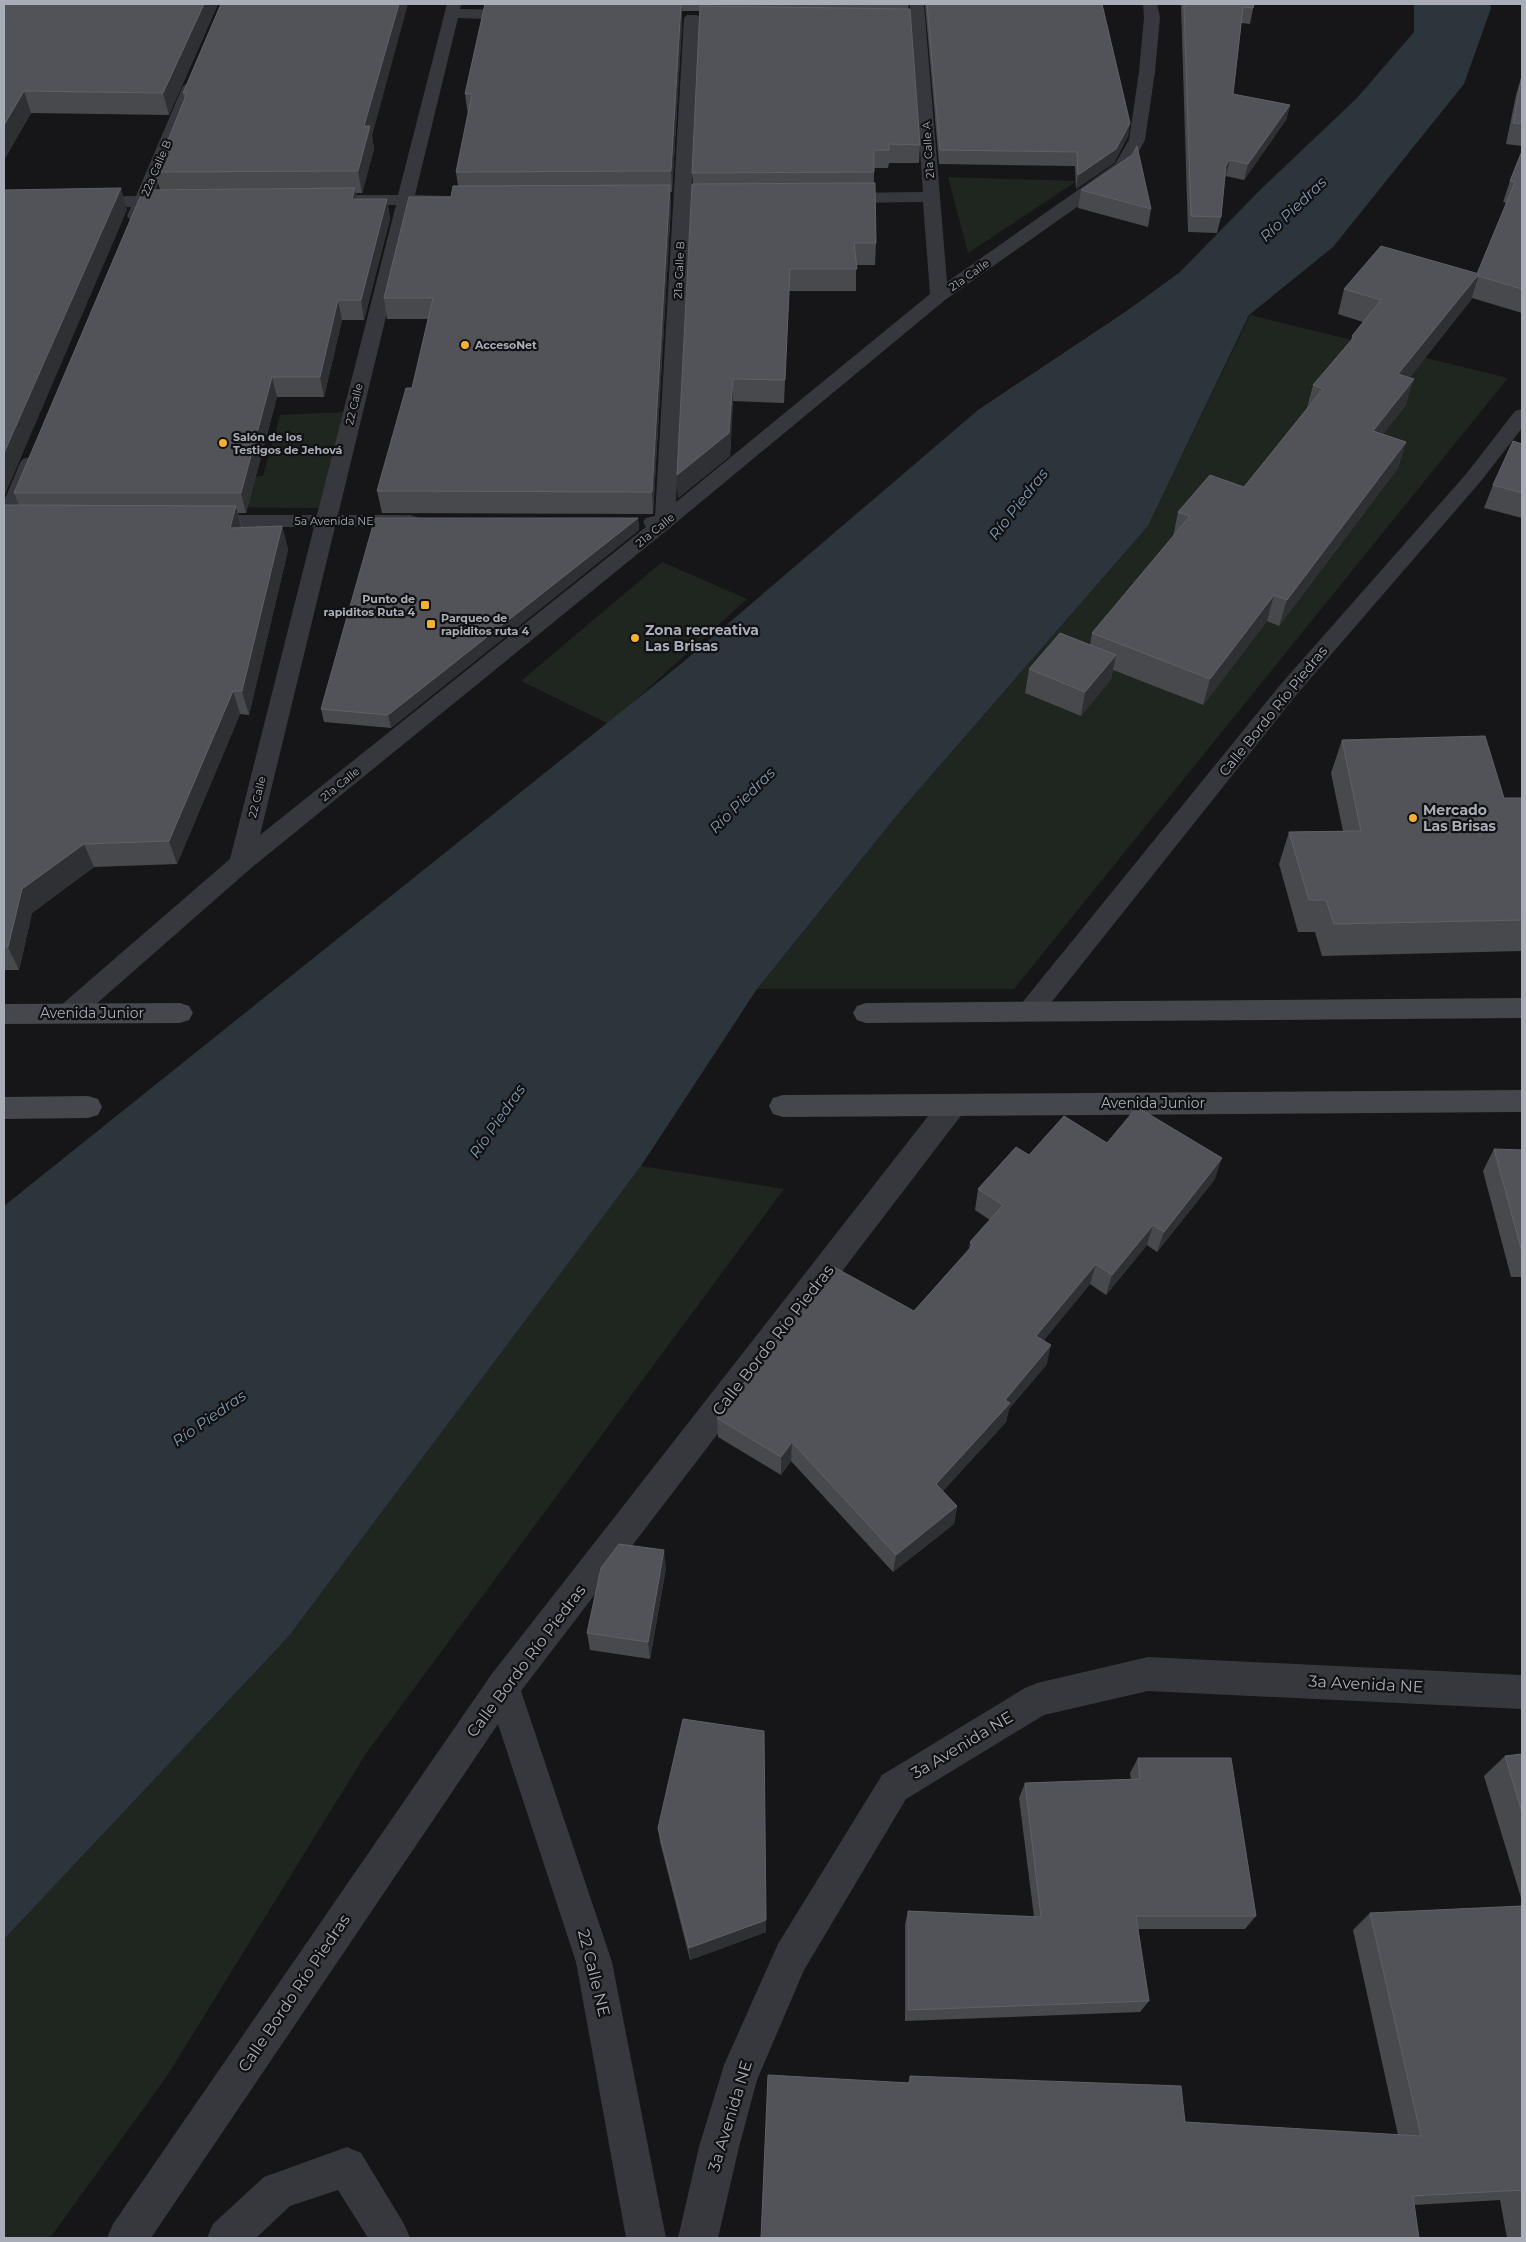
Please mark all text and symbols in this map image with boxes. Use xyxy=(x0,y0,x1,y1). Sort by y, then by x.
street label: 21a Calle A xyxy=(919,121,937,179)
street label: 22a Calle B xyxy=(138,138,174,198)
water label: Río Piedras xyxy=(1256,172,1331,246)
street label: 21a Calle B xyxy=(671,241,687,299)
street label: 21a Calle xyxy=(946,256,992,294)
place label: AccesoNet xyxy=(474,338,537,352)
marker: AccesoNet xyxy=(459,339,471,351)
street label: 22 Calle xyxy=(342,382,366,426)
place label: Salón de los Testigos de Jehová xyxy=(233,430,343,457)
marker: Salón de los Testigos de Jehová xyxy=(217,437,229,449)
water label: Río Piedras xyxy=(984,464,1052,544)
street label: 21a Calle xyxy=(633,510,678,550)
street label: 5a Avenida NE xyxy=(294,514,374,528)
place label: Punto de rapiditos Ruta 4 xyxy=(324,592,415,619)
marker: Punto de rapiditos Ruta 4 xyxy=(419,599,431,611)
place label: Parqueo de rapiditos ruta 4 xyxy=(441,611,529,638)
marker: Parqueo de rapiditos ruta 4 xyxy=(425,618,437,630)
place label: Zona recreativa Las Brisas xyxy=(645,621,759,655)
marker: Zona recreativa Las Brisas xyxy=(629,632,641,644)
street label: Calle Bordo Río Piedras xyxy=(1215,642,1331,780)
water label: Río Piedras xyxy=(705,763,779,837)
street label: 21a Calle xyxy=(318,764,363,804)
street label: 22 Calle xyxy=(245,775,269,819)
place label: Mercado Las Brisas xyxy=(1423,801,1497,835)
marker: Mercado Las Brisas xyxy=(1407,812,1419,824)
street label: Avenida Junior xyxy=(40,1004,144,1022)
water label: Río Piedras xyxy=(465,1080,530,1161)
street label: Avenida Junior xyxy=(1101,1094,1205,1112)
street label: Calle Bordo Río Piedras xyxy=(708,1261,838,1419)
water label: Río Piedras xyxy=(169,1385,250,1450)
street label: Calle Bordo Río Piedras xyxy=(462,1581,590,1741)
street label: 3a Avenida NE xyxy=(1308,1672,1424,1696)
street label: 3a Avenida NE xyxy=(908,1707,1016,1783)
street label: Calle Bordo Río Piedras xyxy=(234,1910,354,2075)
street label: 22 Calle NE xyxy=(574,1927,614,2019)
street label: 3a Avenida NE xyxy=(704,2058,756,2174)

